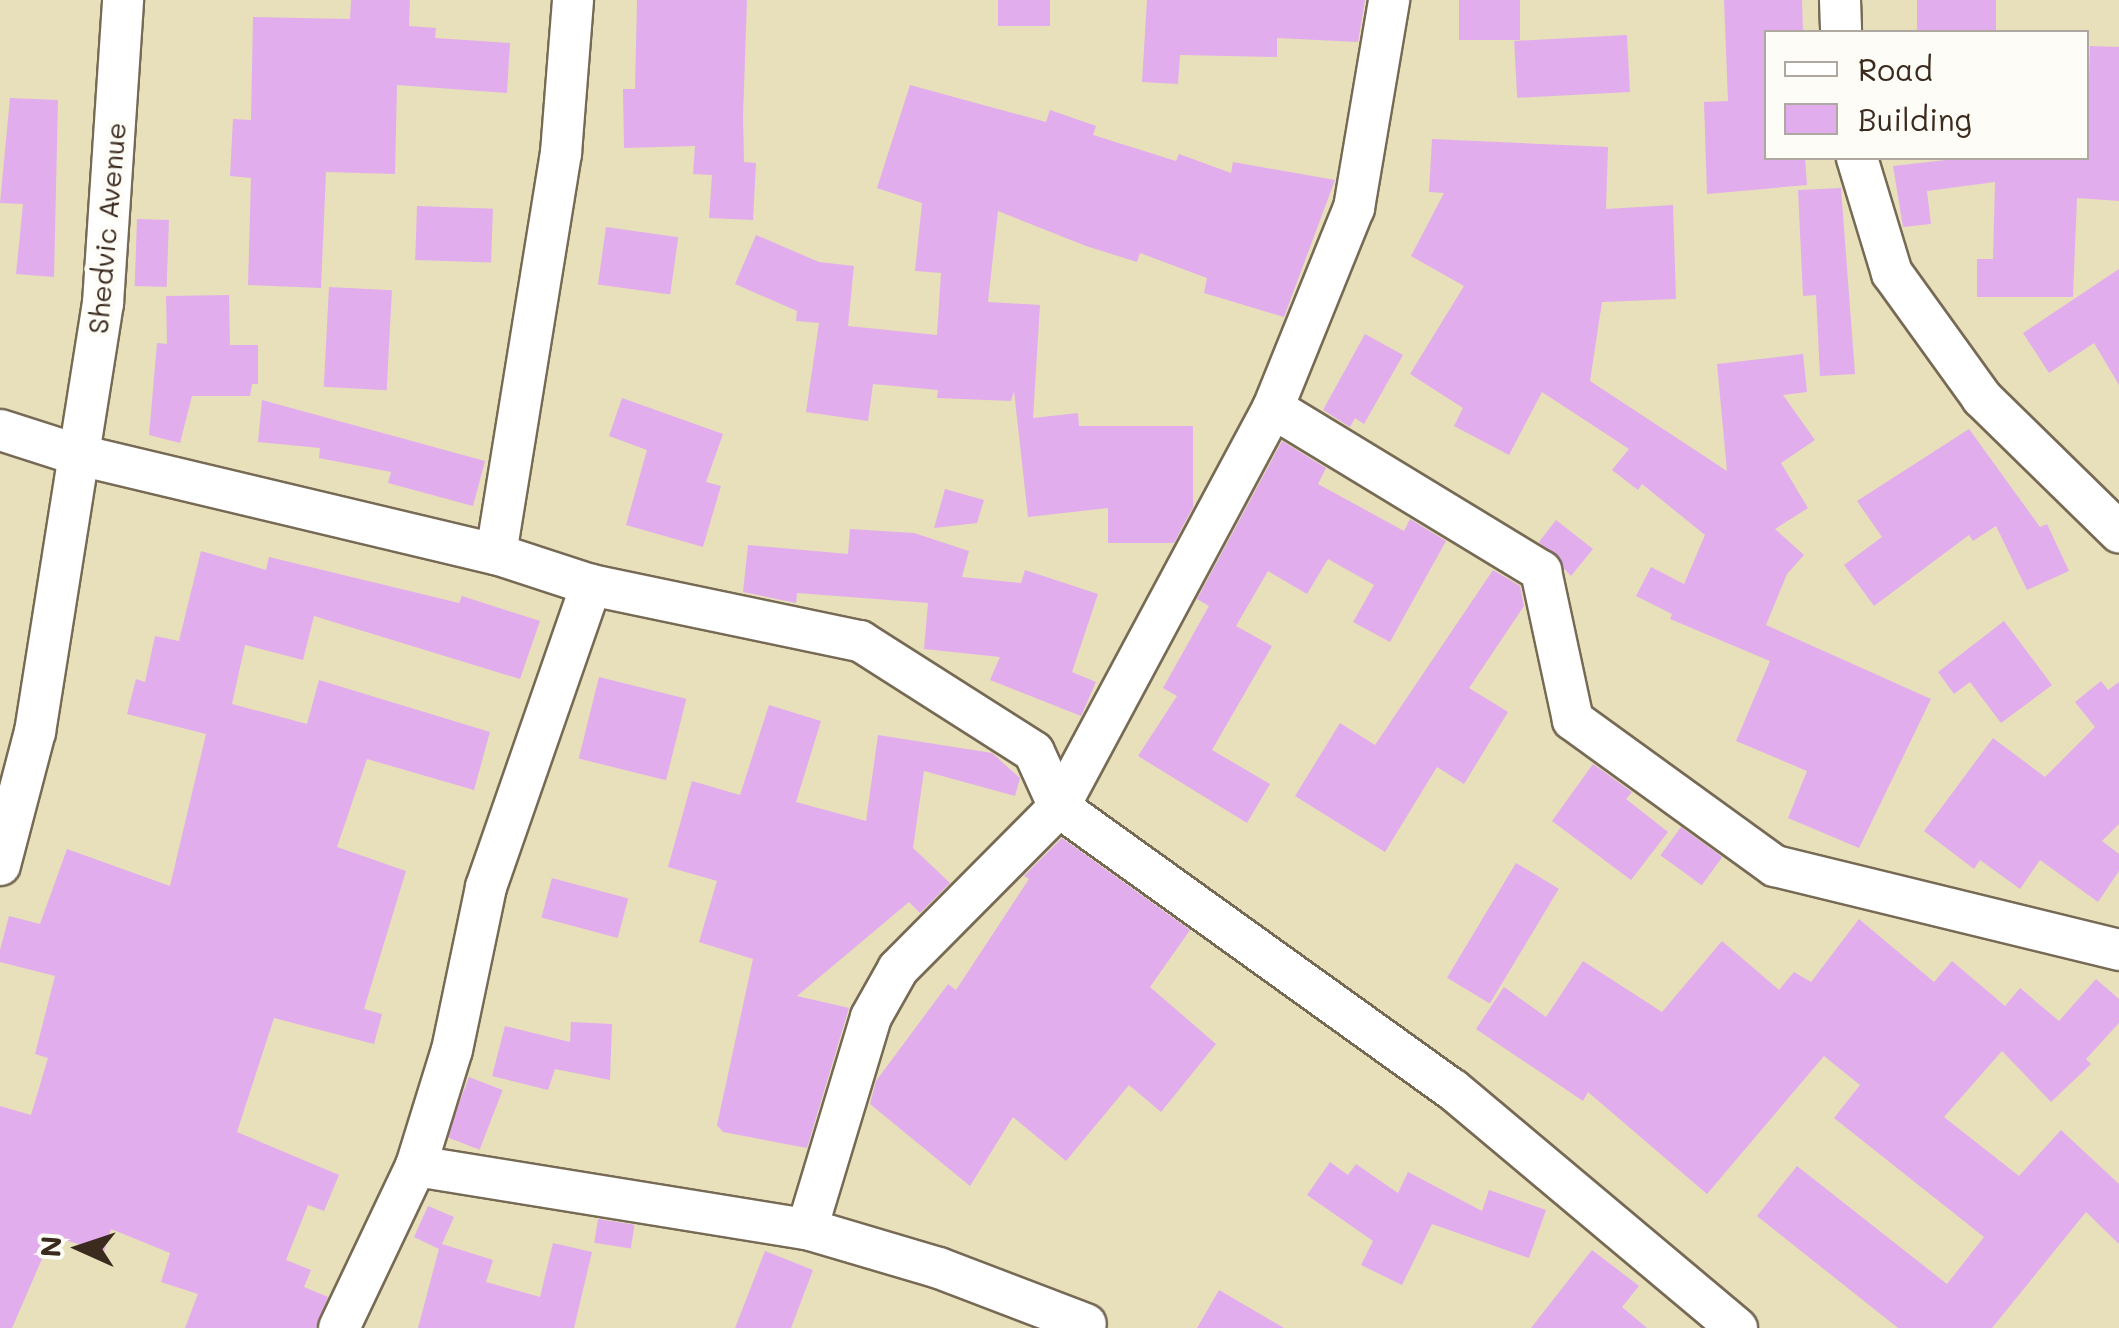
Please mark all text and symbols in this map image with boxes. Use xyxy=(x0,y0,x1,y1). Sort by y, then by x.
legend xyxy=(1764,30,2089,160)
text: Road xyxy=(1858,49,1933,89)
text: Building xyxy=(1858,99,1972,139)
street label: Shedvic Avenue xyxy=(80,121,132,335)
north arrow xyxy=(30,1198,130,1298)
text: N xyxy=(32,1235,69,1258)

